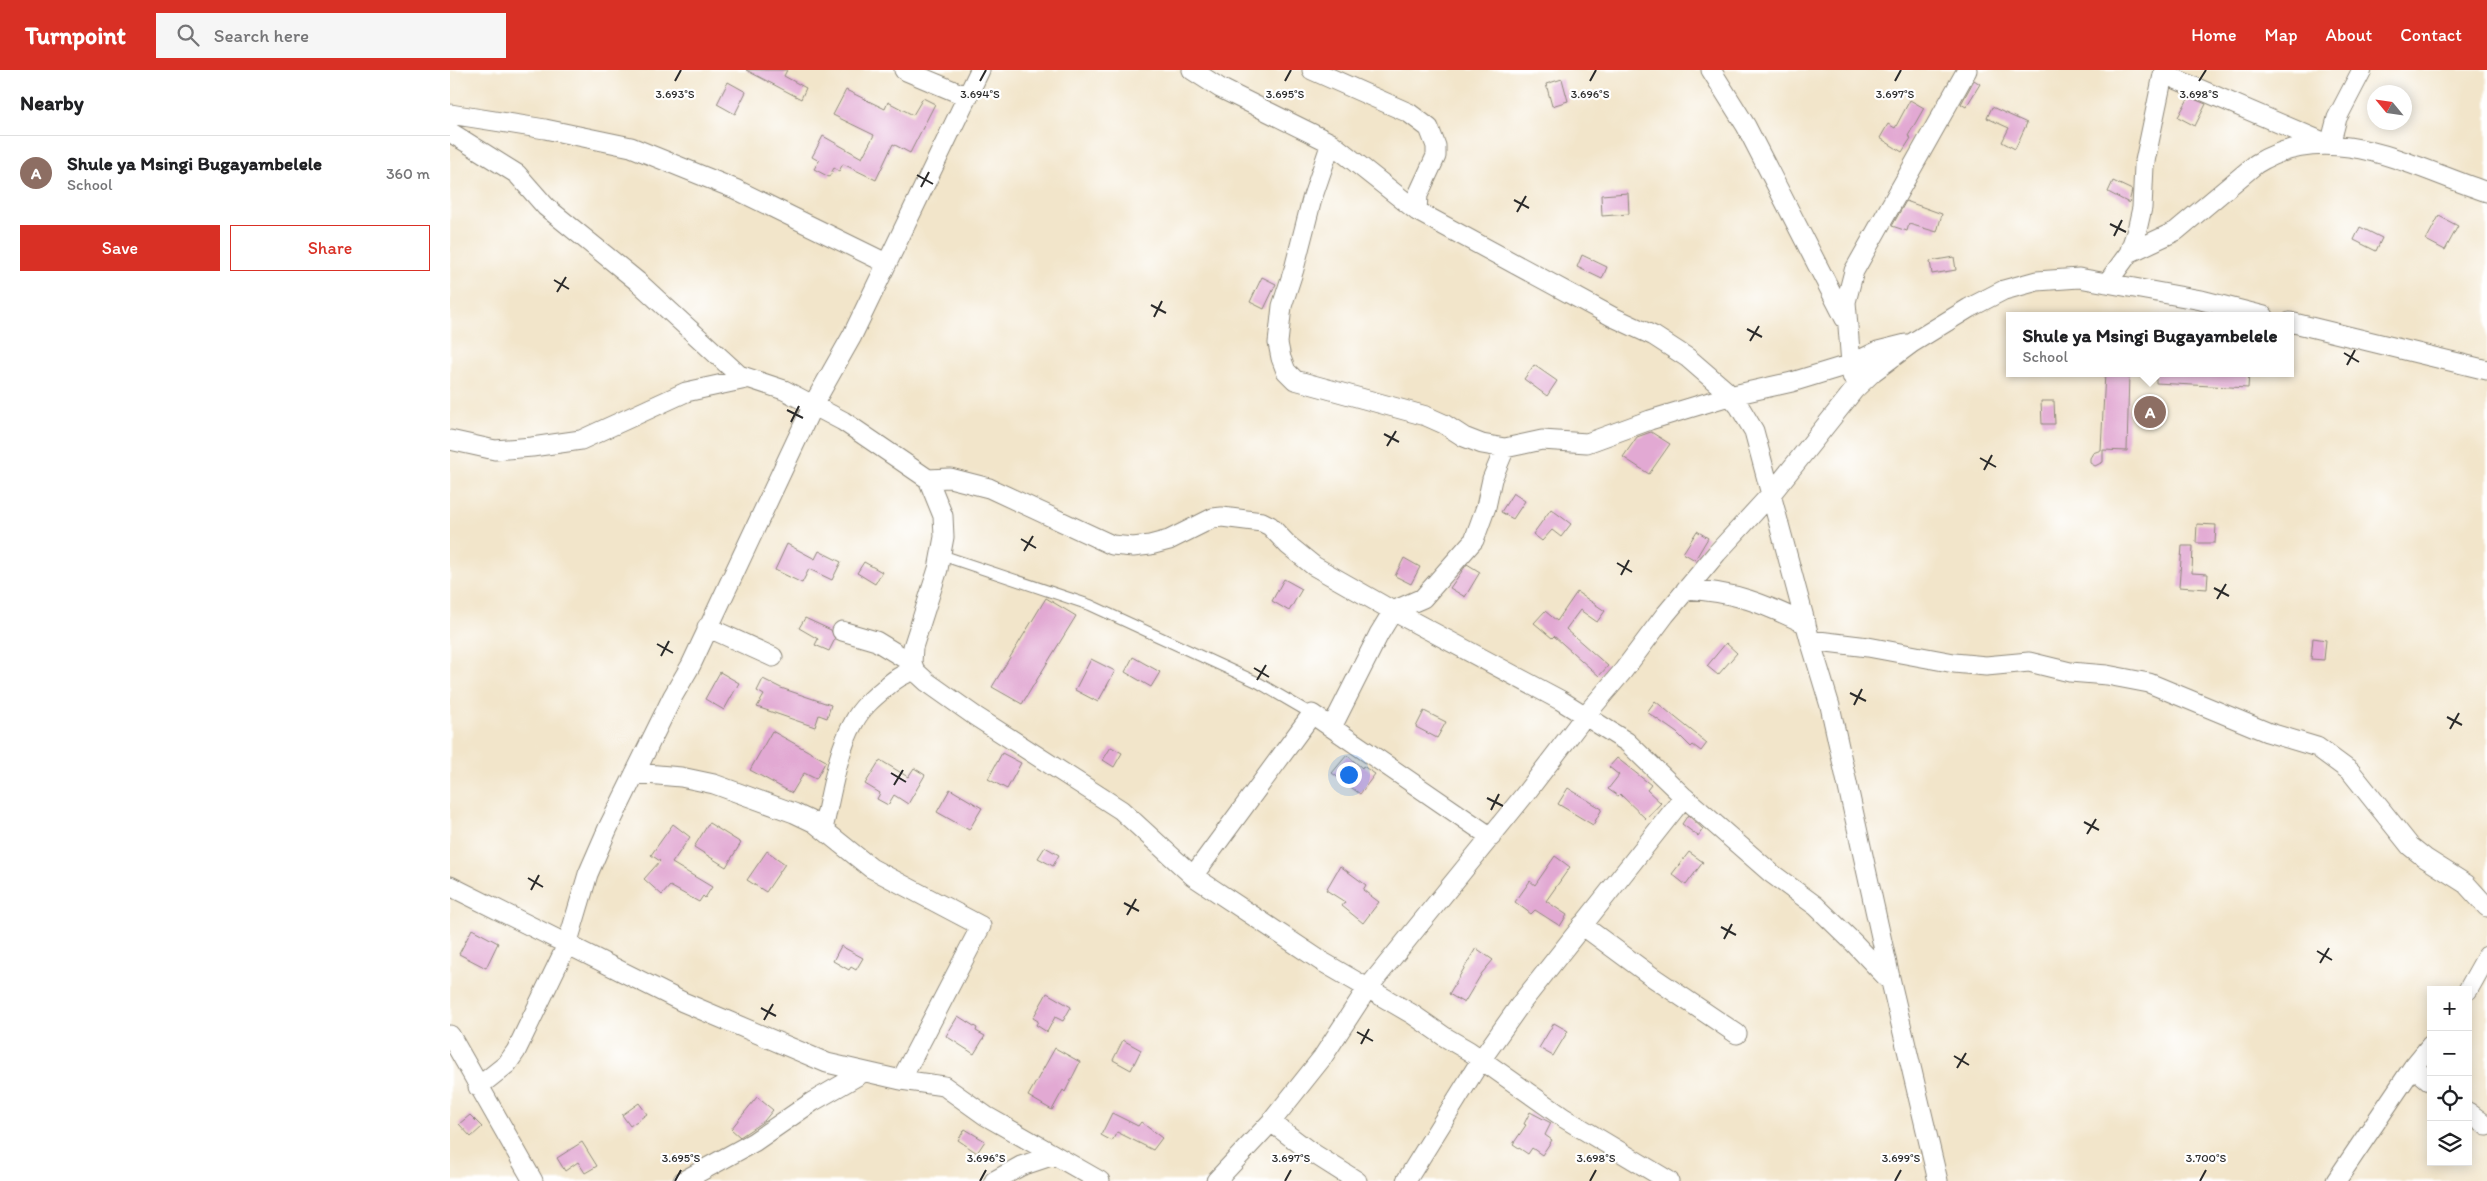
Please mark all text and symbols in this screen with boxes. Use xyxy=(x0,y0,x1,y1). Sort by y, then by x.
search box xyxy=(156,13,506,58)
text: Turnpoint xyxy=(25,21,126,50)
icon: search xyxy=(174,21,202,49)
text: Search here xyxy=(214,24,309,47)
text: Home xyxy=(2191,24,2237,46)
text: Map xyxy=(2265,24,2298,46)
text: About xyxy=(2326,24,2372,46)
text: Contact xyxy=(2400,24,2462,46)
north arrow xyxy=(2367,85,2412,130)
text: 3.693°S xyxy=(656,87,695,101)
text: 3.694°S xyxy=(960,87,1000,101)
text: 3.695°S xyxy=(1266,87,1305,101)
text: 3.696°S xyxy=(1571,87,1610,101)
text: 3.697°S xyxy=(1876,87,1914,101)
text: 3.698°S xyxy=(2180,87,2219,101)
text: Nearby xyxy=(20,90,84,115)
text: Shule ya Msingi Bugayambelele xyxy=(67,152,322,175)
text: A xyxy=(31,164,41,183)
text: 360 m xyxy=(386,164,430,183)
text: School xyxy=(67,175,113,194)
button: Save xyxy=(20,225,220,271)
button: Share xyxy=(230,225,430,271)
popup xyxy=(2006,312,2294,377)
text: Shule ya Msingi Bugayambelele xyxy=(2022,324,2278,347)
text: School xyxy=(2022,347,2068,366)
pin: A xyxy=(2134,393,2166,431)
your location xyxy=(1336,762,1362,788)
map controls xyxy=(2427,986,2472,1166)
button: + xyxy=(2427,986,2472,1031)
button: − xyxy=(2427,1031,2472,1076)
button: locate xyxy=(2427,1076,2472,1121)
button: layers xyxy=(2427,1121,2472,1166)
text: 3.695°S xyxy=(662,1151,701,1165)
text: 3.696°S xyxy=(967,1151,1006,1165)
text: 3.697°S xyxy=(1272,1151,1310,1165)
text: 3.698°S xyxy=(1577,1151,1616,1165)
text: 3.699°S xyxy=(1882,1151,1921,1165)
text: 3.700°S xyxy=(2186,1151,2227,1165)

